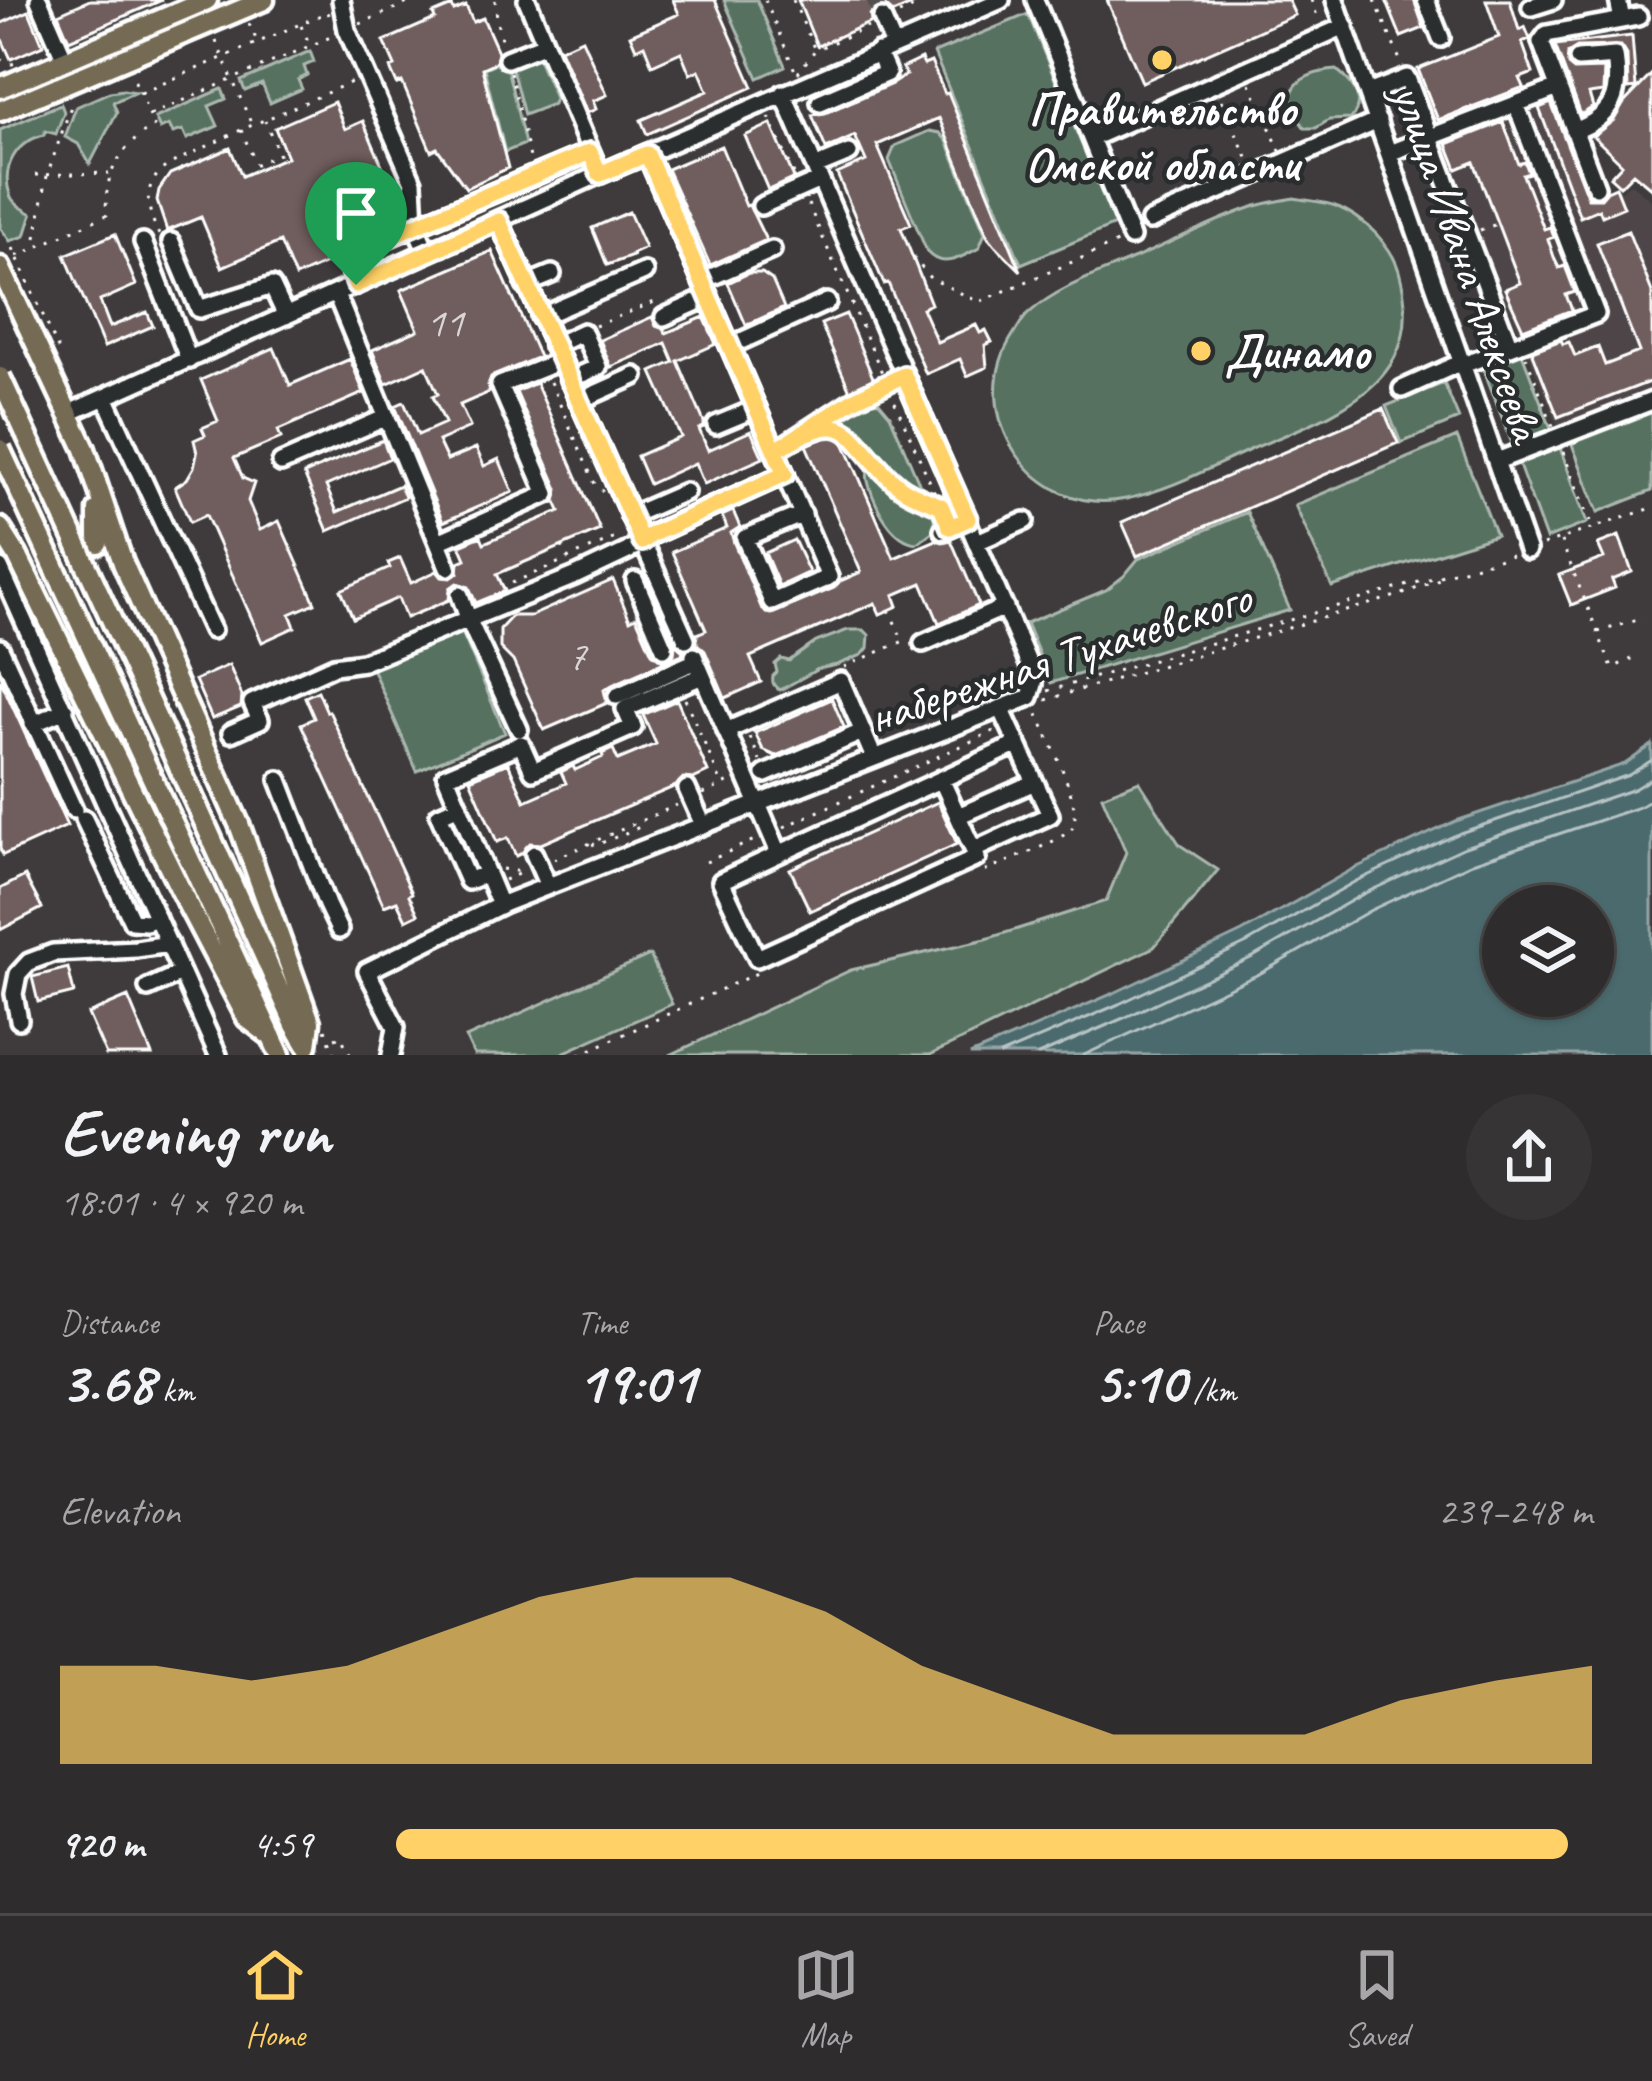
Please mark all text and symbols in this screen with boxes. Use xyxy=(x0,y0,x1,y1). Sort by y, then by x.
marker: Правительство Омской области xyxy=(1149,47,1175,73)
street label: улица Ивана Алексеева xyxy=(1378,73,1559,453)
place label: Правительство Омской области xyxy=(1025,79,1303,194)
pin xyxy=(305,162,407,285)
icon: arrive xyxy=(323,180,389,246)
house number: 11 xyxy=(426,296,466,349)
place label: Динамо xyxy=(1225,322,1372,382)
marker: Динамо xyxy=(1188,338,1214,364)
street label: набережная Тухачевского xyxy=(860,566,1261,747)
house number: 7 xyxy=(568,629,589,682)
map controls xyxy=(1482,885,1614,1017)
button: layers xyxy=(1482,885,1614,1017)
text: Evening run xyxy=(60,1091,330,1174)
button: share xyxy=(1466,1094,1592,1220)
text: 18:01 · 4 × 920 m xyxy=(60,1178,302,1227)
text: Distance xyxy=(60,1302,158,1344)
text: Time xyxy=(577,1302,627,1344)
text: Pace xyxy=(1093,1302,1144,1344)
text: 3.68 xyxy=(60,1344,154,1420)
text: 19:01 xyxy=(577,1344,696,1420)
text: 5:10 xyxy=(1093,1344,1185,1420)
text: km xyxy=(154,1370,194,1412)
text: /km xyxy=(1185,1370,1236,1412)
text: Elevation xyxy=(60,1487,180,1536)
text: 239–248 m xyxy=(1438,1487,1592,1536)
text: 920 m xyxy=(60,1820,144,1869)
text: 4:59 xyxy=(252,1820,312,1869)
tab: Home xyxy=(242,1942,308,2056)
tab: Map xyxy=(793,1942,859,2056)
tab: Saved xyxy=(1344,1942,1410,2056)

